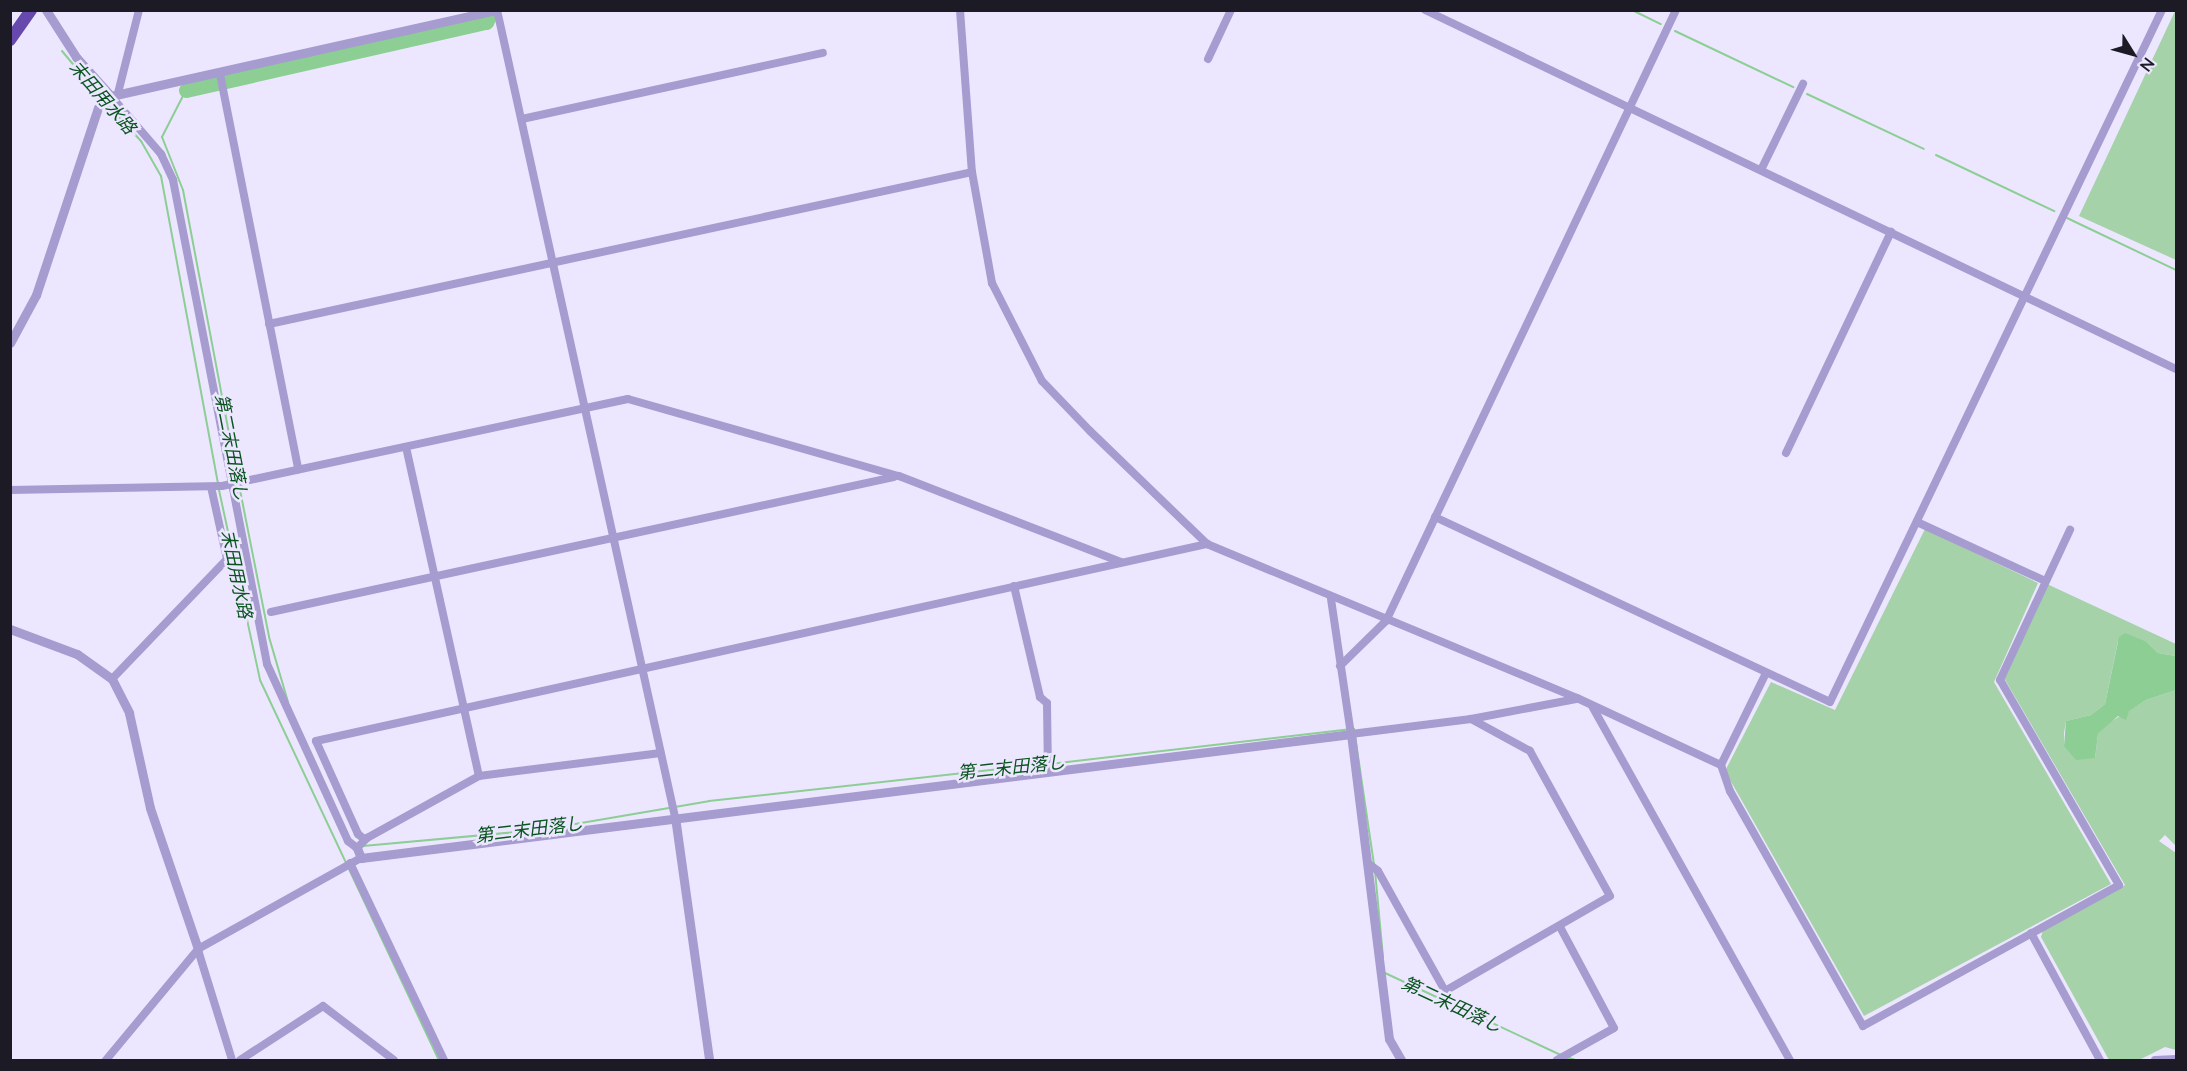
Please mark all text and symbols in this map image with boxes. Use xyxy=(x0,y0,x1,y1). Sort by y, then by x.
north arrow xyxy=(2103,24,2163,84)
text: N xyxy=(2136,54,2159,76)
water label: 末田用水路 xyxy=(65,56,141,138)
water label: 第二末田落し xyxy=(211,392,253,502)
water label: 末田用水路 xyxy=(217,528,257,620)
water label: 第二末田落し xyxy=(956,751,1066,783)
water label: 第二末田落し xyxy=(474,812,584,846)
water label: 第二末田落し xyxy=(1398,971,1506,1037)

